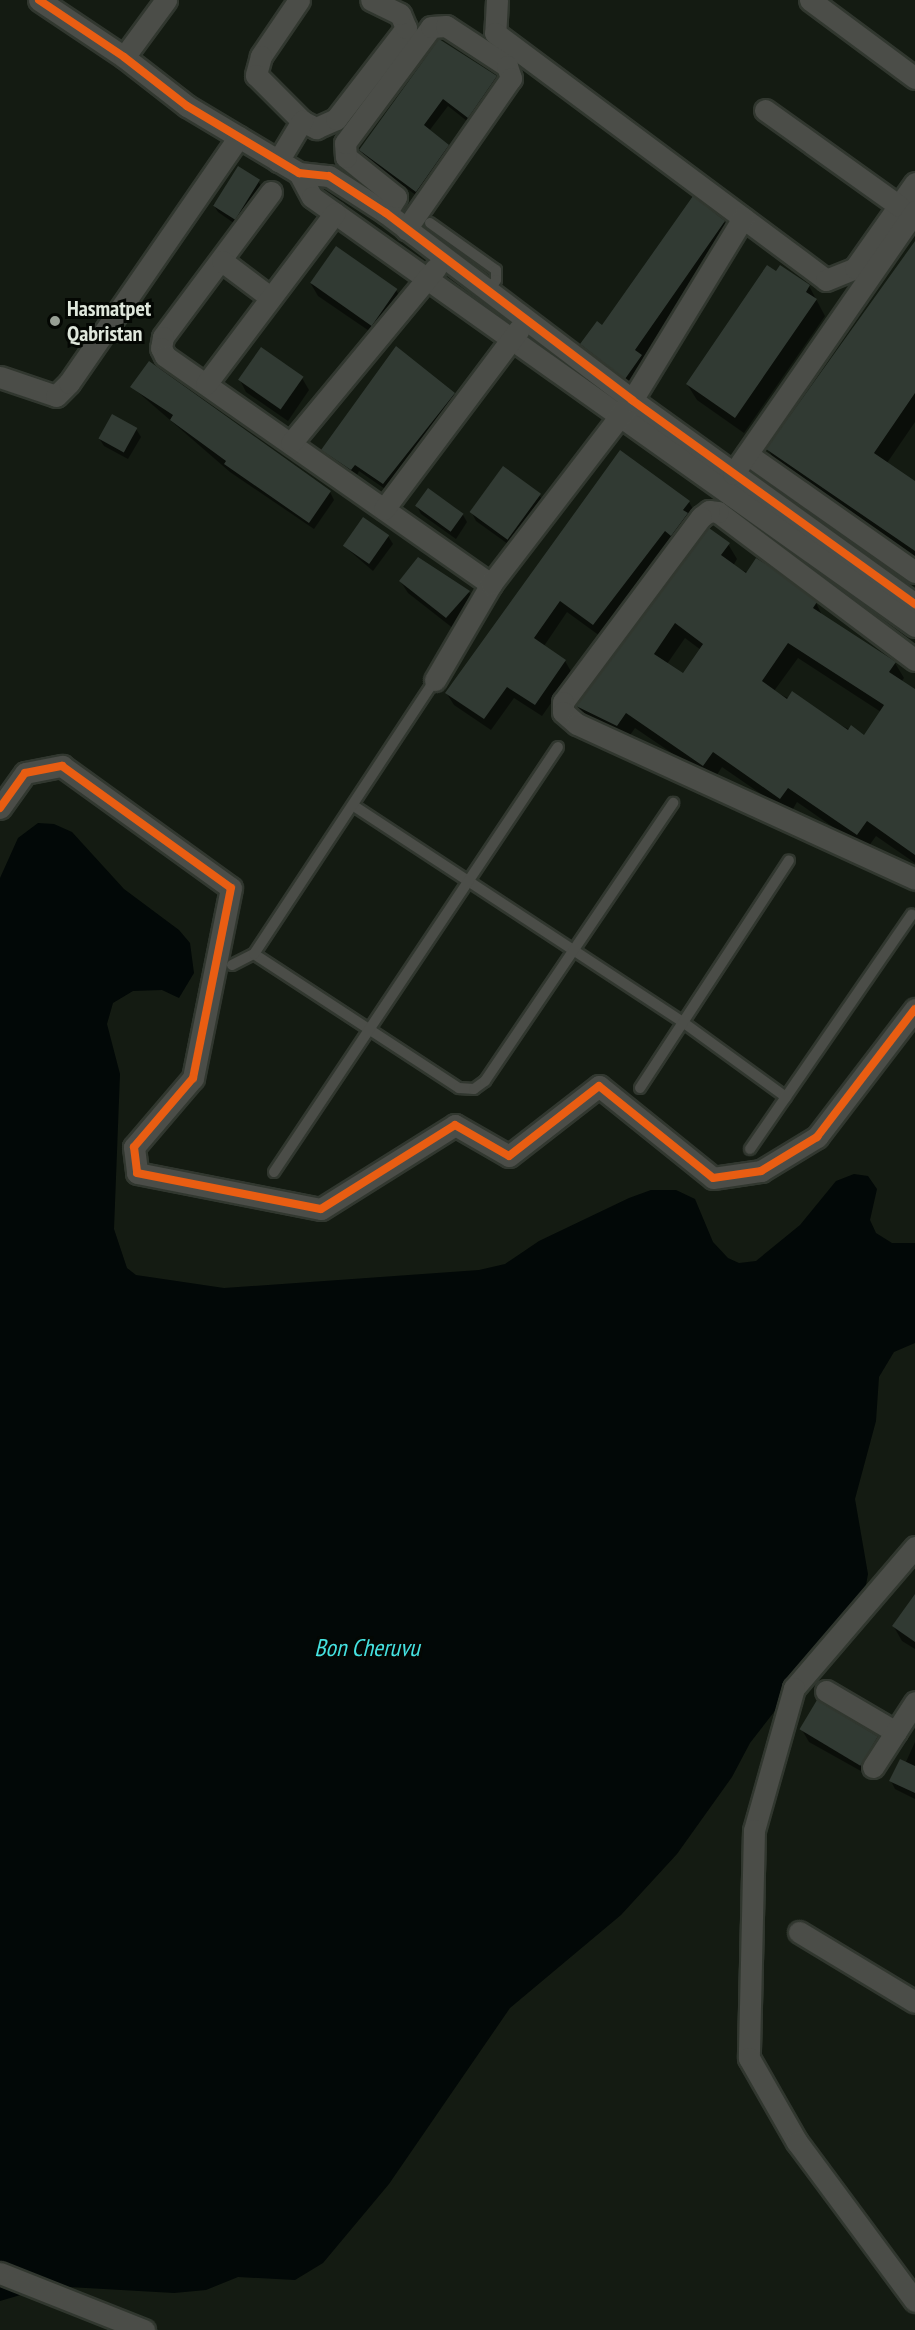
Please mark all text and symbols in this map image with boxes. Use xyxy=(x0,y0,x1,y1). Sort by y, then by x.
place label: Hasmatpet Qabristan xyxy=(67,295,151,346)
marker: Hasmatpet Qabristan xyxy=(48,314,62,328)
water label: Bon Cheruvu xyxy=(314,1634,420,1662)

